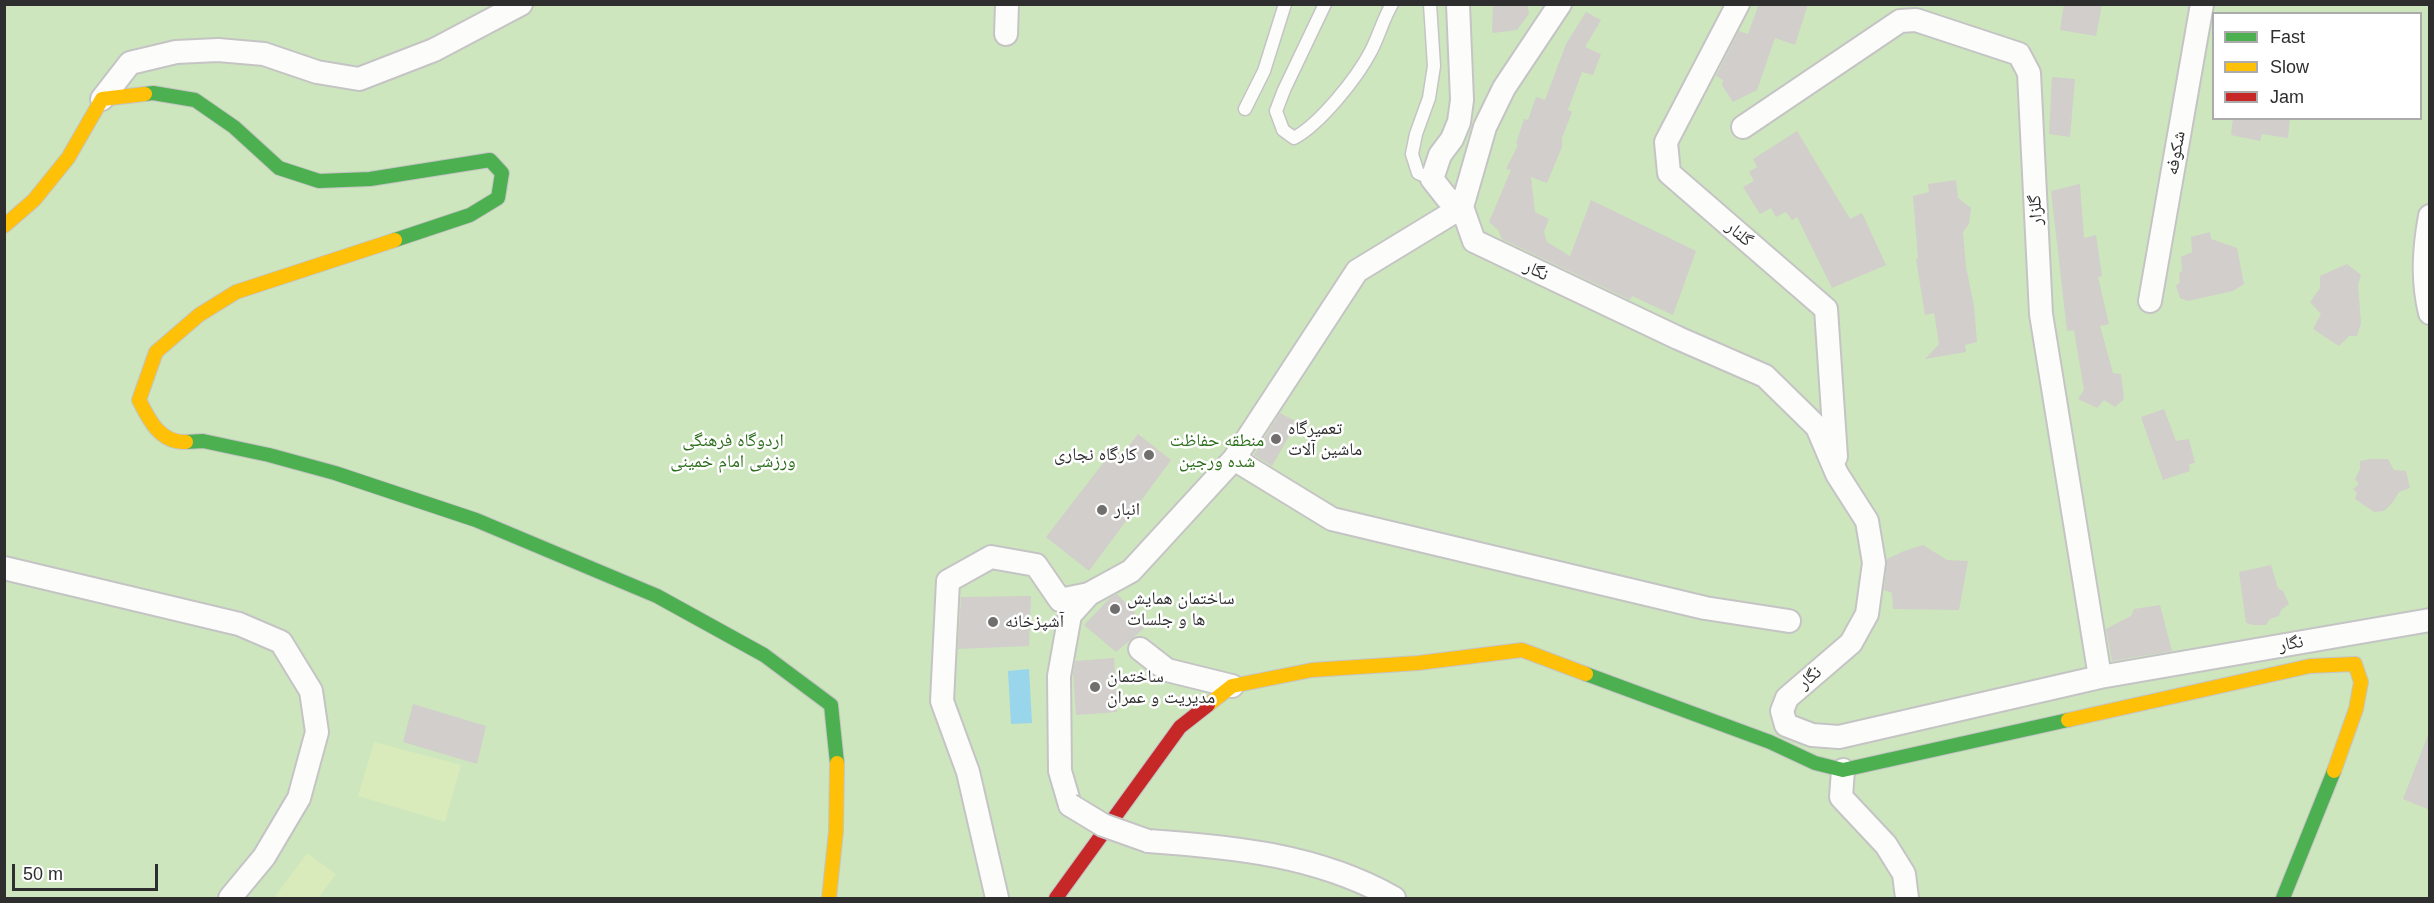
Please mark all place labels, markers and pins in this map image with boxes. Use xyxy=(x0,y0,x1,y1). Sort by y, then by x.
place label: تعمیرگاه ماشین آلات xyxy=(1288,418,1362,460)
marker: تعمیرگاه ماشین آلات xyxy=(1269,432,1283,446)
place label: کارگاه نجاری xyxy=(1054,444,1137,466)
marker: کارگاه نجاری xyxy=(1142,448,1156,462)
place label: انبار xyxy=(1114,499,1140,521)
marker: انبار xyxy=(1095,503,1109,517)
place label: ساختمان همایش ها و جلسات xyxy=(1127,588,1234,630)
marker: ساختمان همایش ها و جلسات xyxy=(1108,602,1122,616)
place label: آشپزخانه xyxy=(1005,611,1064,633)
marker: آشپزخانه xyxy=(986,615,1000,629)
place label: ساختمان مدیریت و عمران xyxy=(1107,666,1215,708)
marker: ساختمان مدیریت و عمران xyxy=(1088,680,1102,694)

